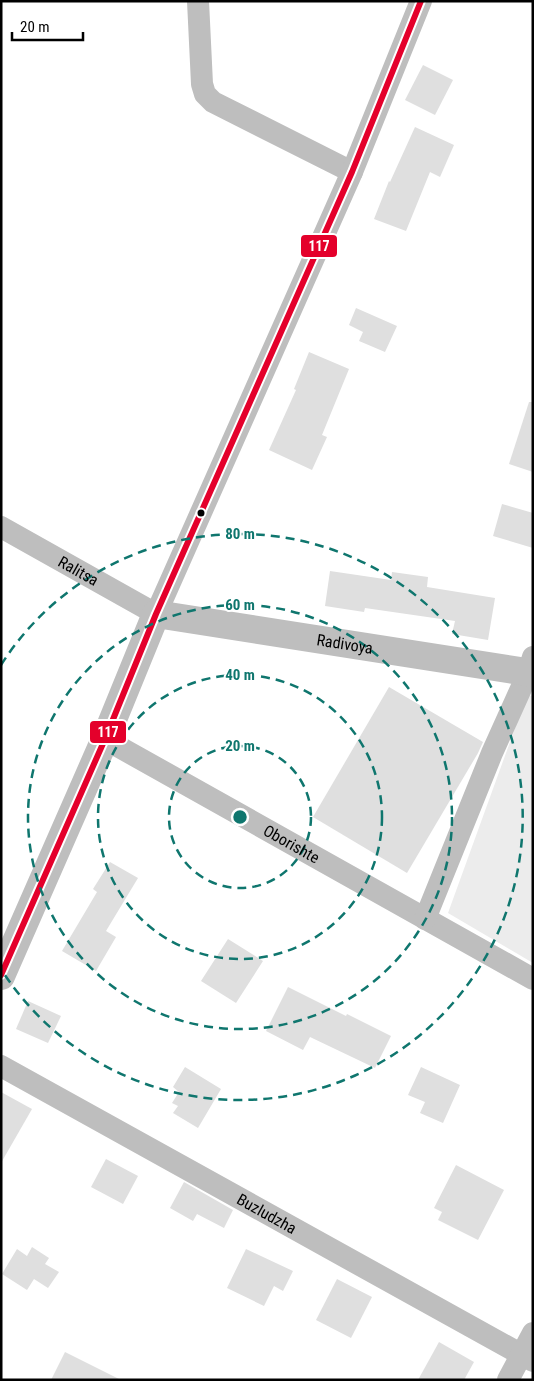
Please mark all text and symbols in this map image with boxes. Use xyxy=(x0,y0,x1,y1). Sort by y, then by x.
scale bar xyxy=(12,10,84,42)
text: 20 m xyxy=(20,18,50,36)
line badge: 117 xyxy=(300,234,338,258)
text: 117 xyxy=(308,238,330,254)
unlabelled marker xyxy=(196,508,206,518)
text: 80 m xyxy=(225,525,255,543)
street label: Ralitsa xyxy=(55,552,102,589)
text: 60 m xyxy=(225,596,255,614)
street label: Radivoya xyxy=(315,630,374,657)
text: 40 m xyxy=(225,666,255,684)
line badge: 117 xyxy=(89,720,127,744)
text: 117 xyxy=(97,724,119,740)
text: 20 m xyxy=(225,737,255,755)
centre of rings xyxy=(231,808,249,826)
street label: Oborishte xyxy=(260,820,323,867)
street label: Buzludzha xyxy=(234,1189,300,1238)

